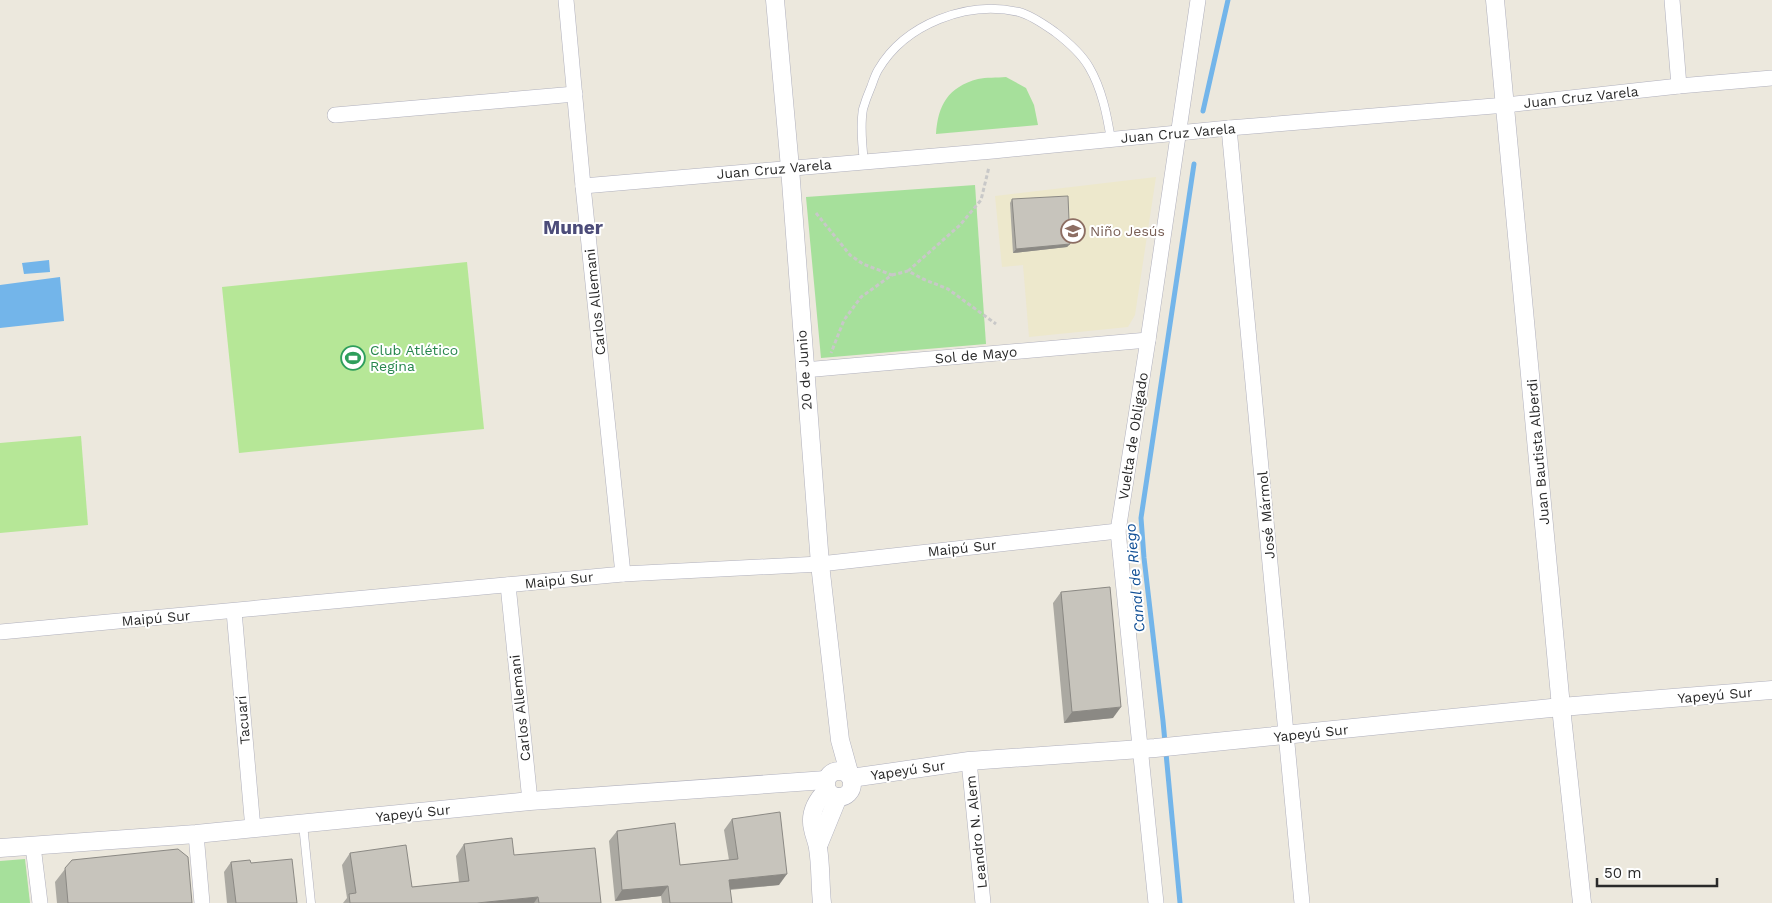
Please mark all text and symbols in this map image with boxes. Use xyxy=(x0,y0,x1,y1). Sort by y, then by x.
street label: Juan Cruz Varela xyxy=(1523,83,1639,111)
street label: Juan Cruz Varela xyxy=(1120,120,1236,146)
street label: Juan Cruz Varela xyxy=(716,156,832,182)
district label: Muner xyxy=(543,216,604,239)
school or university icon: Niño Jesús xyxy=(1060,218,1086,244)
place label: Niño Jesús xyxy=(1090,223,1165,239)
street label: Carlos Allemani xyxy=(581,248,609,356)
street label: 20 de Junio xyxy=(793,329,815,411)
place label: Club Atlético Regina xyxy=(370,342,458,374)
street label: Sol de Mayo xyxy=(934,343,1018,367)
sports icon: Club Atlético Regina xyxy=(340,345,366,371)
street label: Vuelta de Obligado xyxy=(1115,371,1151,501)
street label: Juan Bautista Alberdi xyxy=(1524,378,1552,526)
street label: José Mármol xyxy=(1254,470,1278,560)
water label: Canal de Riego xyxy=(1121,523,1149,633)
street label: Maipú Sur xyxy=(927,536,997,560)
street label: Maipú Sur xyxy=(524,568,594,592)
street label: Maipú Sur xyxy=(121,607,191,629)
street label: Carlos Allemani xyxy=(506,654,534,762)
street label: Yapeyú Sur xyxy=(1677,684,1753,706)
street label: Tacuarí xyxy=(233,695,253,745)
street label: Yapeyú Sur xyxy=(1273,721,1349,745)
street label: Yapeyú Sur xyxy=(870,757,947,783)
street label: Leandro N. Alem xyxy=(962,775,990,889)
street label: Yapeyú Sur xyxy=(375,801,451,825)
scale bar xyxy=(1597,856,1717,888)
text: 50 m xyxy=(1604,864,1641,882)

